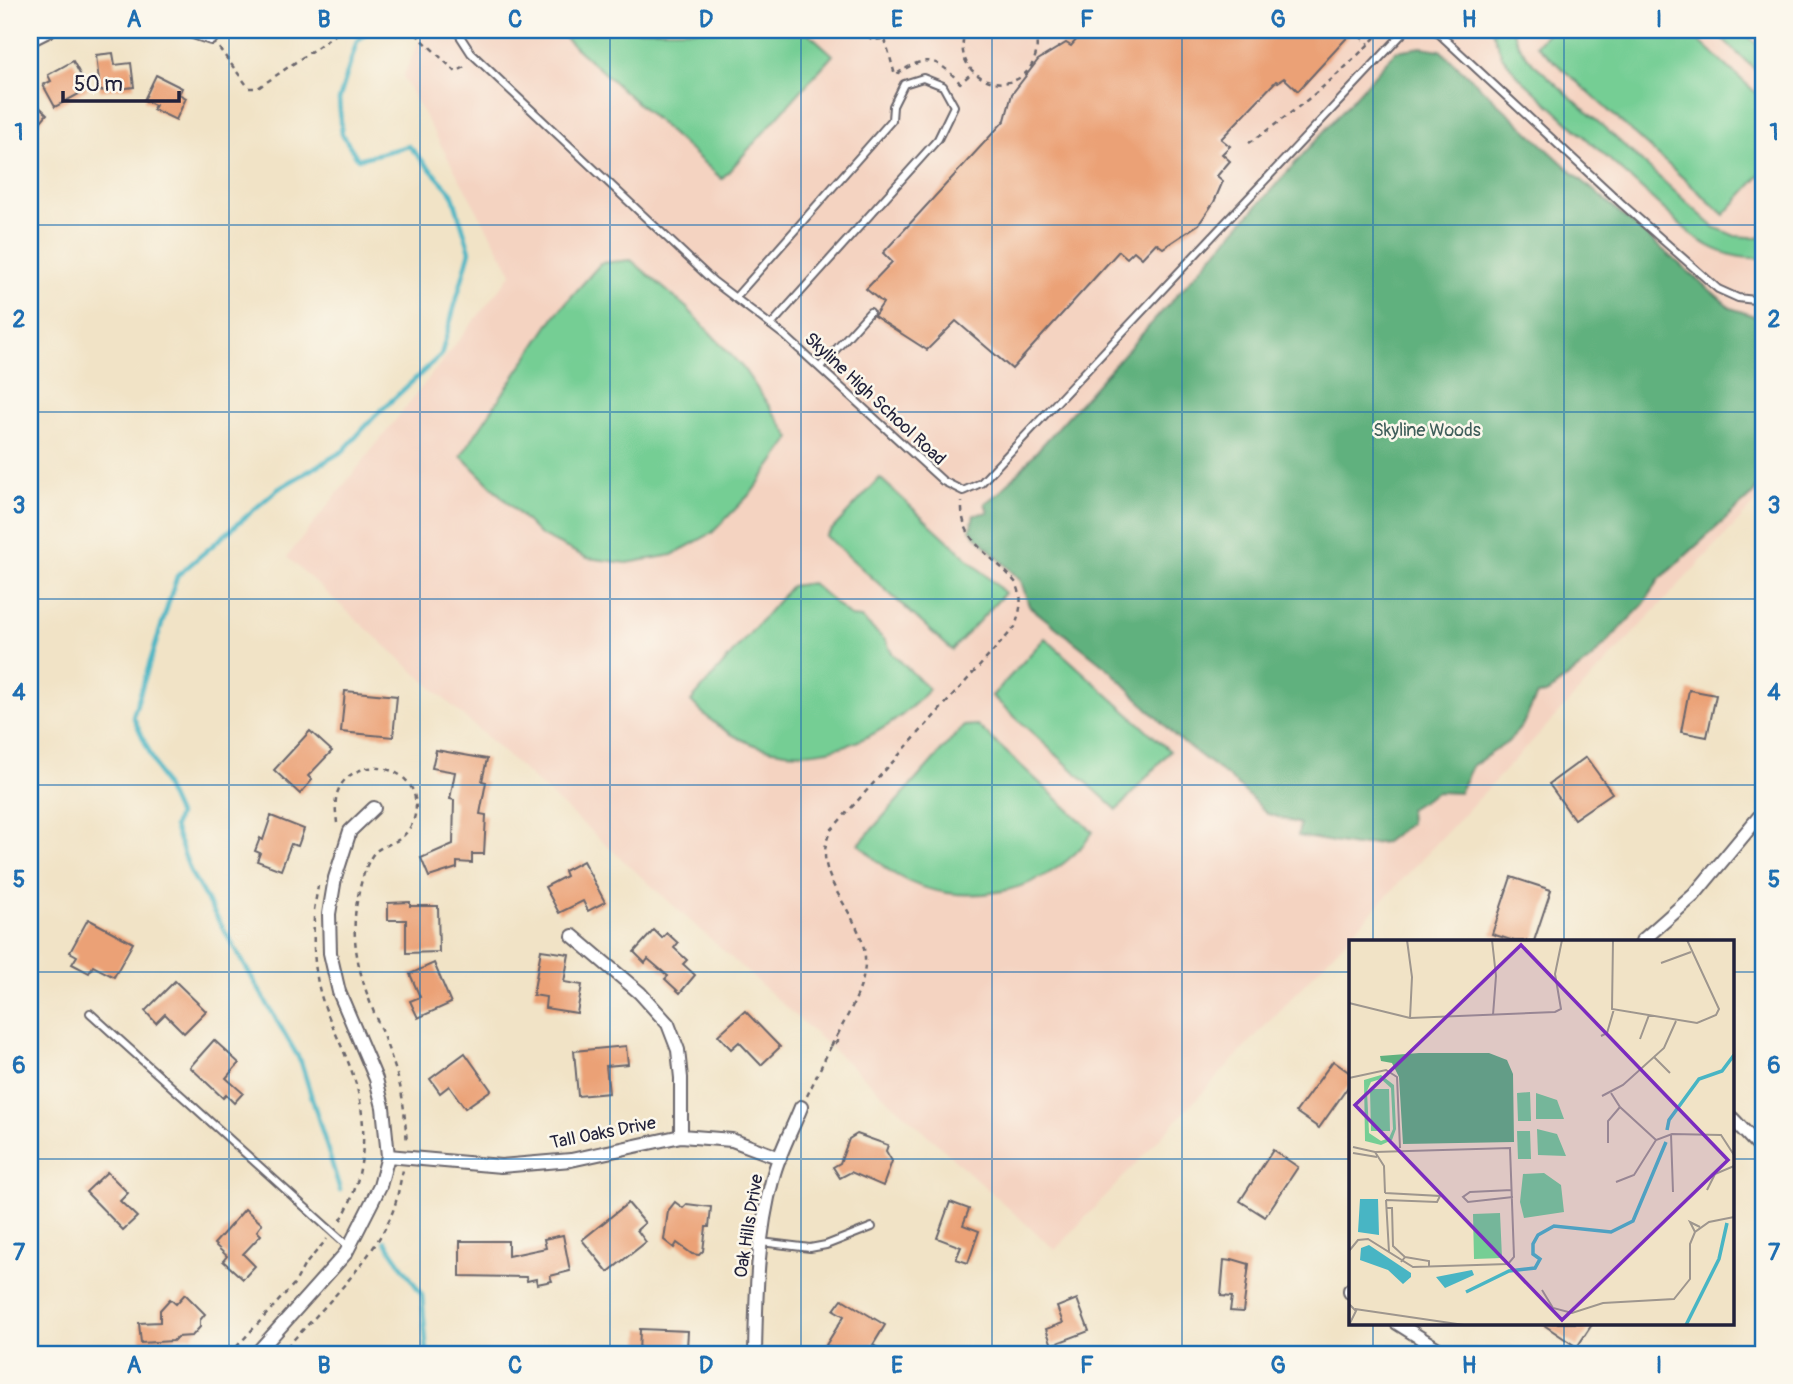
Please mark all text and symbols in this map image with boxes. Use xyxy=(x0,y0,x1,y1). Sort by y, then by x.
text: A xyxy=(127,5,142,34)
text: B xyxy=(317,5,331,34)
text: C xyxy=(508,5,522,34)
text: D xyxy=(699,5,713,34)
text: E xyxy=(891,5,903,34)
text: F xyxy=(1080,5,1094,34)
text: G xyxy=(1270,5,1286,34)
text: H xyxy=(1462,5,1476,34)
text: I xyxy=(1656,5,1662,34)
scale bar xyxy=(63,60,178,104)
text: 50 m xyxy=(74,71,123,98)
text: 1 xyxy=(15,118,24,147)
text: 1 xyxy=(1770,118,1779,147)
text: 2 xyxy=(13,305,26,334)
text: 2 xyxy=(1768,305,1781,334)
street label: Skyline High School Road xyxy=(799,327,951,471)
park label: Skyline Woods xyxy=(1373,419,1481,442)
text: 3 xyxy=(13,491,25,520)
text: 3 xyxy=(1768,491,1780,520)
text: 4 xyxy=(12,678,26,707)
text: 4 xyxy=(1767,678,1781,707)
text: 5 xyxy=(13,865,25,894)
text: 5 xyxy=(1768,865,1780,894)
inset map xyxy=(1349,940,1734,1324)
text: 6 xyxy=(12,1051,26,1080)
text: 6 xyxy=(1767,1051,1781,1080)
street label: Tall Oaks Drive xyxy=(548,1111,658,1155)
street label: Oak Hills Drive xyxy=(729,1172,769,1280)
text: 7 xyxy=(13,1238,26,1267)
text: 7 xyxy=(1768,1238,1781,1267)
text: A xyxy=(127,1351,142,1380)
text: B xyxy=(317,1351,331,1380)
text: C xyxy=(508,1351,522,1380)
text: D xyxy=(699,1351,713,1380)
text: E xyxy=(891,1351,903,1380)
text: F xyxy=(1080,1351,1094,1380)
text: G xyxy=(1270,1351,1286,1380)
text: H xyxy=(1462,1351,1476,1380)
text: I xyxy=(1656,1351,1662,1380)

